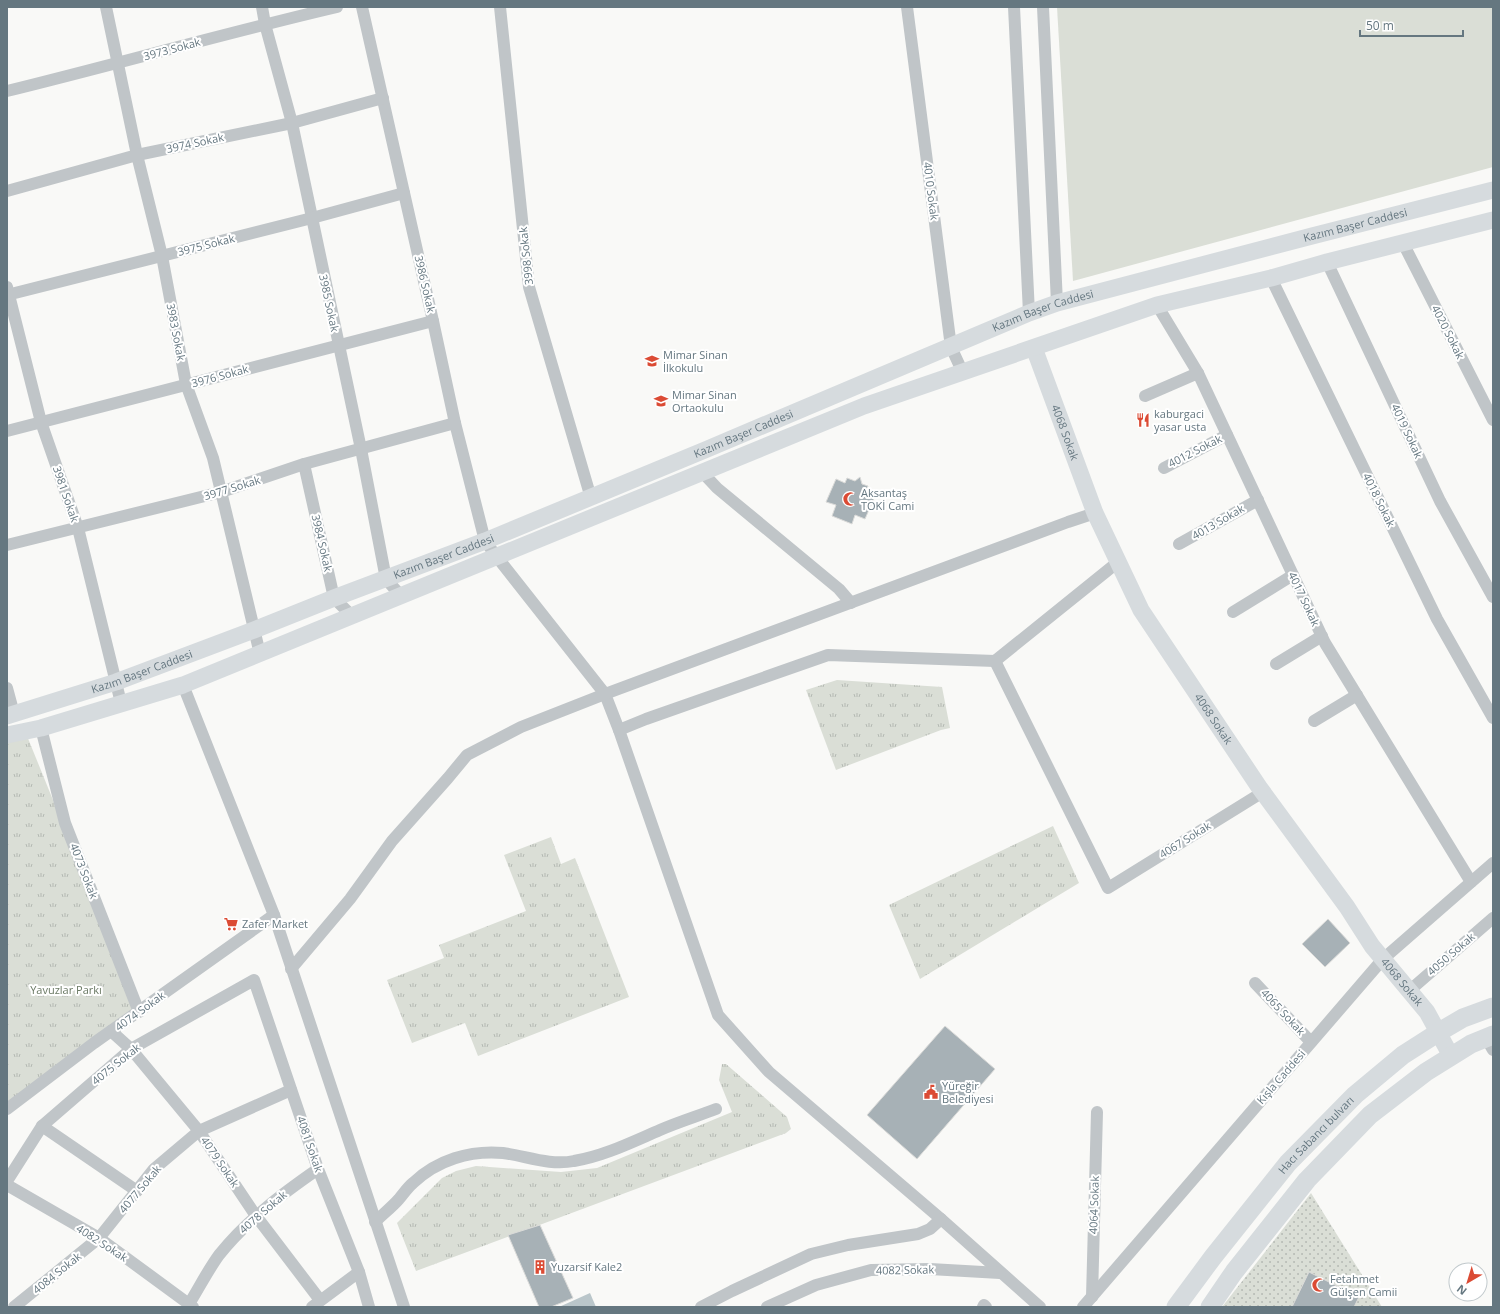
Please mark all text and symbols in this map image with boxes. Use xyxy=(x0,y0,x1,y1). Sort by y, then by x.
scale bar xyxy=(1360,12,1463,38)
text: 50 m xyxy=(1366,17,1394,34)
street label: 3973 Sokak xyxy=(142,34,202,63)
street label: 3974 Sokak xyxy=(165,129,225,156)
street label: 4010 Sokak xyxy=(920,161,943,221)
street label: Kazım Başer Caddesi xyxy=(1301,204,1409,245)
street label: 3998 Sokak xyxy=(515,226,536,286)
street label: 3975 Sokak xyxy=(176,230,236,259)
street label: 3986 Sokak xyxy=(412,254,439,314)
street label: 3985 Sokak xyxy=(316,273,343,333)
street label: Kazım Başer Caddesi xyxy=(990,286,1095,335)
street label: 3983 Sokak xyxy=(164,302,189,362)
street label: 4020 Sokak xyxy=(1429,302,1468,361)
place label: Mimar Sinan İlkokulu xyxy=(663,347,728,375)
school or university icon: Mimar Sinan İlkokulu xyxy=(644,353,660,369)
street label: 3976 Sokak xyxy=(190,361,250,390)
place label: Mimar Sinan Ortaokulu xyxy=(672,387,737,415)
school or university icon: Mimar Sinan Ortaokulu xyxy=(653,393,669,409)
street label: 4019 Sokak xyxy=(1388,401,1427,461)
street label: 4068 Sokak xyxy=(1049,402,1083,462)
street label: Kazım Başer Caddesi xyxy=(691,406,795,461)
place label: kaburgaci yasar usta xyxy=(1154,406,1206,434)
restaurant icon: kaburgaci yasar usta xyxy=(1135,412,1151,428)
street label: 4012 Sokak xyxy=(1165,431,1224,470)
street label: 3981 Sokak xyxy=(50,464,83,524)
street label: 4018 Sokak xyxy=(1360,470,1399,529)
street label: 3977 Sokak xyxy=(202,472,262,503)
place label: Aksantaş TOKİ Cami xyxy=(861,485,914,513)
mosque icon: Aksantaş TOKİ Cami xyxy=(842,491,858,507)
street label: 4013 Sokak xyxy=(1189,500,1247,543)
street label: 3984 Sokak xyxy=(309,513,336,573)
street label: Kazım Başer Caddesi xyxy=(391,530,496,582)
street label: 4017 Sokak xyxy=(1285,569,1324,629)
street label: Kazım Başer Caddesi xyxy=(89,646,194,696)
street label: 4068 Sokak xyxy=(1191,690,1236,747)
street label: 4067 Sokak xyxy=(1156,818,1214,861)
street label: 4073 Sokak xyxy=(67,841,102,901)
supermarket icon: Zafer Market xyxy=(223,916,239,932)
place label: Zafer Market xyxy=(242,916,308,931)
street label: 4050 Sokak xyxy=(1424,929,1478,978)
street label: 4068 Sokak xyxy=(1378,954,1427,1009)
park label: Yavuzlar Parkı xyxy=(30,982,102,997)
street label: 4065 Sokak xyxy=(1258,985,1309,1038)
street label: 4074 Sokak xyxy=(112,987,168,1034)
street label: 4075 Sokak xyxy=(88,1039,143,1088)
street label: Kışla Caddesi xyxy=(1253,1046,1308,1107)
place label: Yüreğir Belediyesi xyxy=(942,1078,993,1106)
public building icon: Yüreğir Belediyesi xyxy=(923,1084,939,1100)
street label: Hacı Sabancı bulvarı xyxy=(1274,1093,1357,1177)
street label: 4081 Sokak xyxy=(294,1114,327,1174)
street label: 4079 Sokak xyxy=(198,1133,243,1190)
street label: 4077 Sokak xyxy=(115,1161,164,1216)
street label: 4064 Sokak xyxy=(1085,1175,1102,1234)
street label: 4078 Sokak xyxy=(236,1187,290,1236)
street label: 4082 Sokak xyxy=(74,1220,131,1265)
street label: 4084 Sokak xyxy=(29,1248,84,1297)
building icon: Yuzarsif Kale2 xyxy=(532,1259,548,1275)
place label: Yuzarsif Kale2 xyxy=(551,1259,622,1274)
street label: 4082 Sokak xyxy=(876,1261,935,1278)
north arrow xyxy=(1448,1262,1488,1302)
place label: Fetahmet Gülşen Camii xyxy=(1330,1271,1397,1299)
mosque icon: Fetahmet Gülşen Camii xyxy=(1311,1277,1327,1293)
text: N xyxy=(1453,1282,1470,1299)

